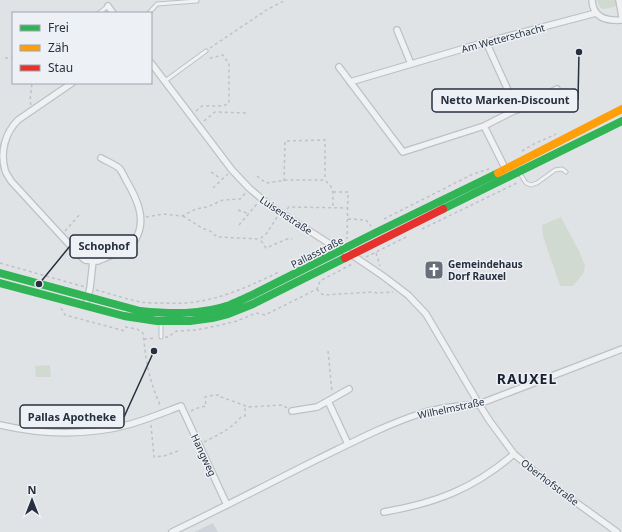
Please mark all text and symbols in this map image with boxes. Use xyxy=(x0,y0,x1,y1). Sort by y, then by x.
legend xyxy=(12,12,152,84)
text: Frei xyxy=(48,19,69,36)
street label: Am Wetterschacht xyxy=(460,20,547,56)
text: Zäh xyxy=(48,39,69,56)
text: Stau xyxy=(48,59,73,76)
callout: Netto Marken-Discount xyxy=(432,89,578,112)
text: Netto Marken-Discount xyxy=(440,92,570,107)
street label: Luisenstraße xyxy=(257,192,315,238)
street label: Pallasstraße xyxy=(288,233,346,271)
callout: Schophof xyxy=(70,235,137,258)
text: Schophof xyxy=(79,238,130,253)
place label: Gemeindehaus Dorf Rauxel xyxy=(448,257,523,283)
church icon: Gemeindehaus Dorf Rauxel xyxy=(423,259,445,281)
district label: RAUXEL xyxy=(497,369,557,388)
street label: Wilhelmstraße xyxy=(416,394,486,422)
callout: Pallas Apotheke xyxy=(20,405,124,428)
text: Pallas Apotheke xyxy=(28,409,117,424)
street label: Hangweg xyxy=(188,432,220,478)
street label: Oberhofstraße xyxy=(518,456,582,509)
north arrow xyxy=(12,480,52,520)
text: N xyxy=(28,482,36,497)

